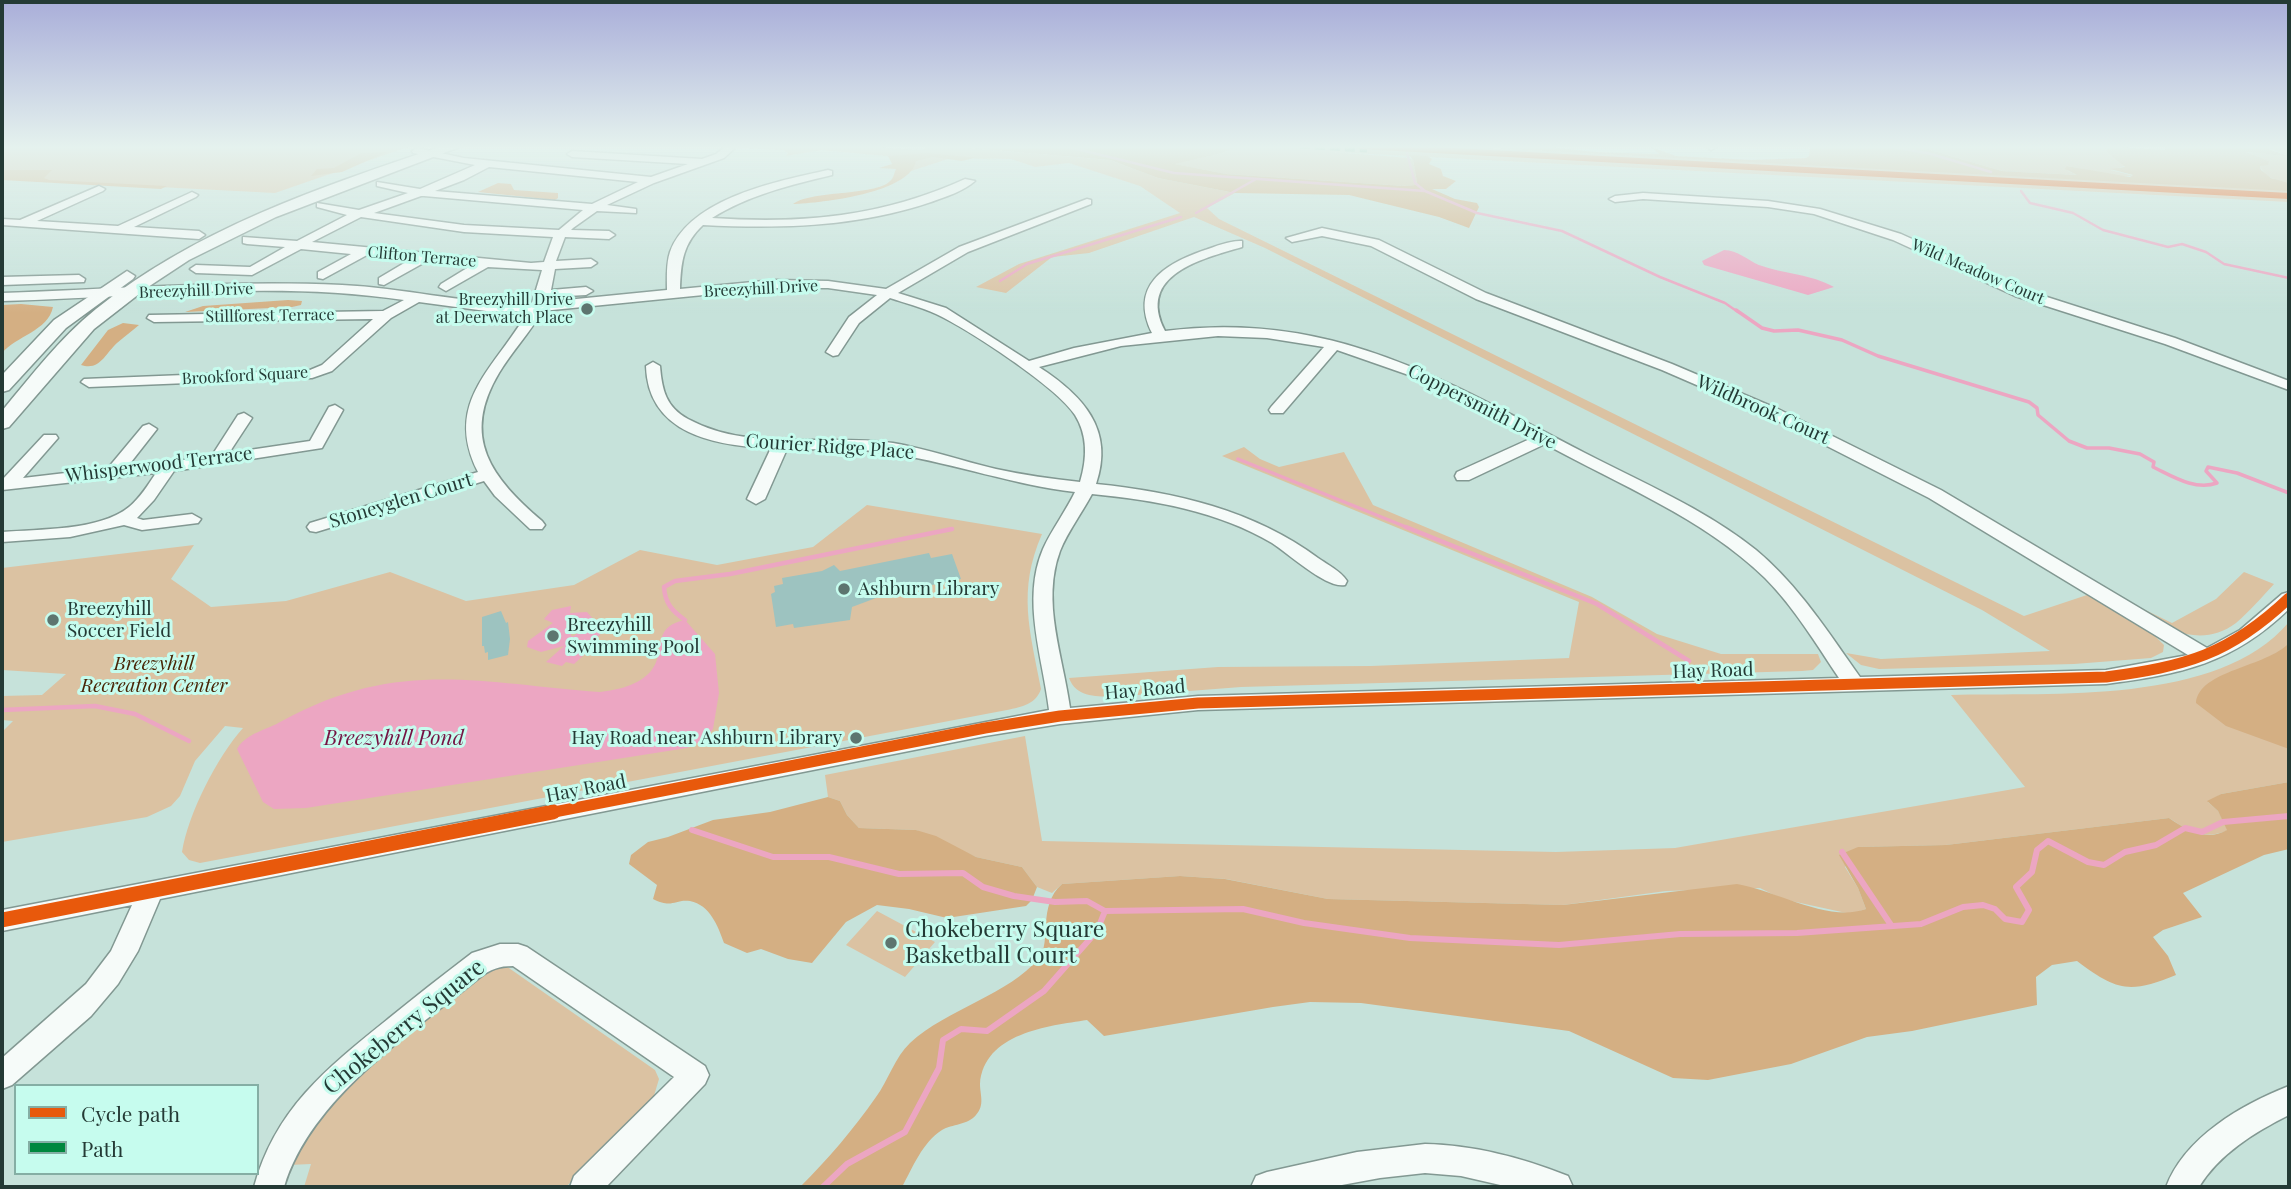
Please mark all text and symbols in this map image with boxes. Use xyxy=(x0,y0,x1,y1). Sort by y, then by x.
street label: Wild Meadow Court xyxy=(1909,235,2047,309)
street label: Clifton Terrace xyxy=(367,243,477,271)
street label: Breezyhill Drive xyxy=(703,276,819,302)
street label: Breezyhill Drive xyxy=(138,279,254,303)
place label: Breezyhill Drive at Deerwatch Place xyxy=(436,290,573,328)
marker: Breezyhill Drive at Deerwatch Place xyxy=(579,301,595,317)
street label: Stillforest Terrace xyxy=(205,305,335,327)
street label: Coppersmith Drive xyxy=(1404,360,1560,454)
street label: Brookford Square xyxy=(181,363,309,389)
street label: Wildbrook Court xyxy=(1693,371,1833,449)
street label: Courier Ridge Place xyxy=(745,430,915,464)
street label: Whisperwood Terrace xyxy=(64,442,254,488)
street label: Stoneyglen Court xyxy=(327,468,475,534)
place label: Ashburn Library xyxy=(858,578,999,600)
marker: Ashburn Library xyxy=(836,581,852,597)
place label: Breezyhill Soccer Field xyxy=(67,598,171,642)
marker: Breezyhill Soccer Field xyxy=(45,612,61,628)
place label: Breezyhill Swimming Pool xyxy=(567,614,700,658)
marker: Breezyhill Swimming Pool xyxy=(545,628,561,644)
park label: Breezyhill Recreation Center xyxy=(81,653,227,697)
street label: Hay Road xyxy=(1672,658,1754,684)
street label: Hay Road xyxy=(1104,675,1186,705)
water label: Breezyhill Pond xyxy=(324,725,464,751)
place label: Hay Road near Ashburn Library xyxy=(571,727,842,749)
marker: Hay Road near Ashburn Library xyxy=(848,730,864,746)
street label: Hay Road xyxy=(544,770,628,808)
place label: Chokeberry Square Basketball Court xyxy=(905,916,1104,970)
marker: Chokeberry Square Basketball Court xyxy=(883,935,899,951)
street label: Chokeberry Square xyxy=(318,954,490,1100)
legend xyxy=(14,1084,259,1175)
text: Cycle path xyxy=(81,1099,180,1127)
text: Path xyxy=(81,1134,123,1162)

